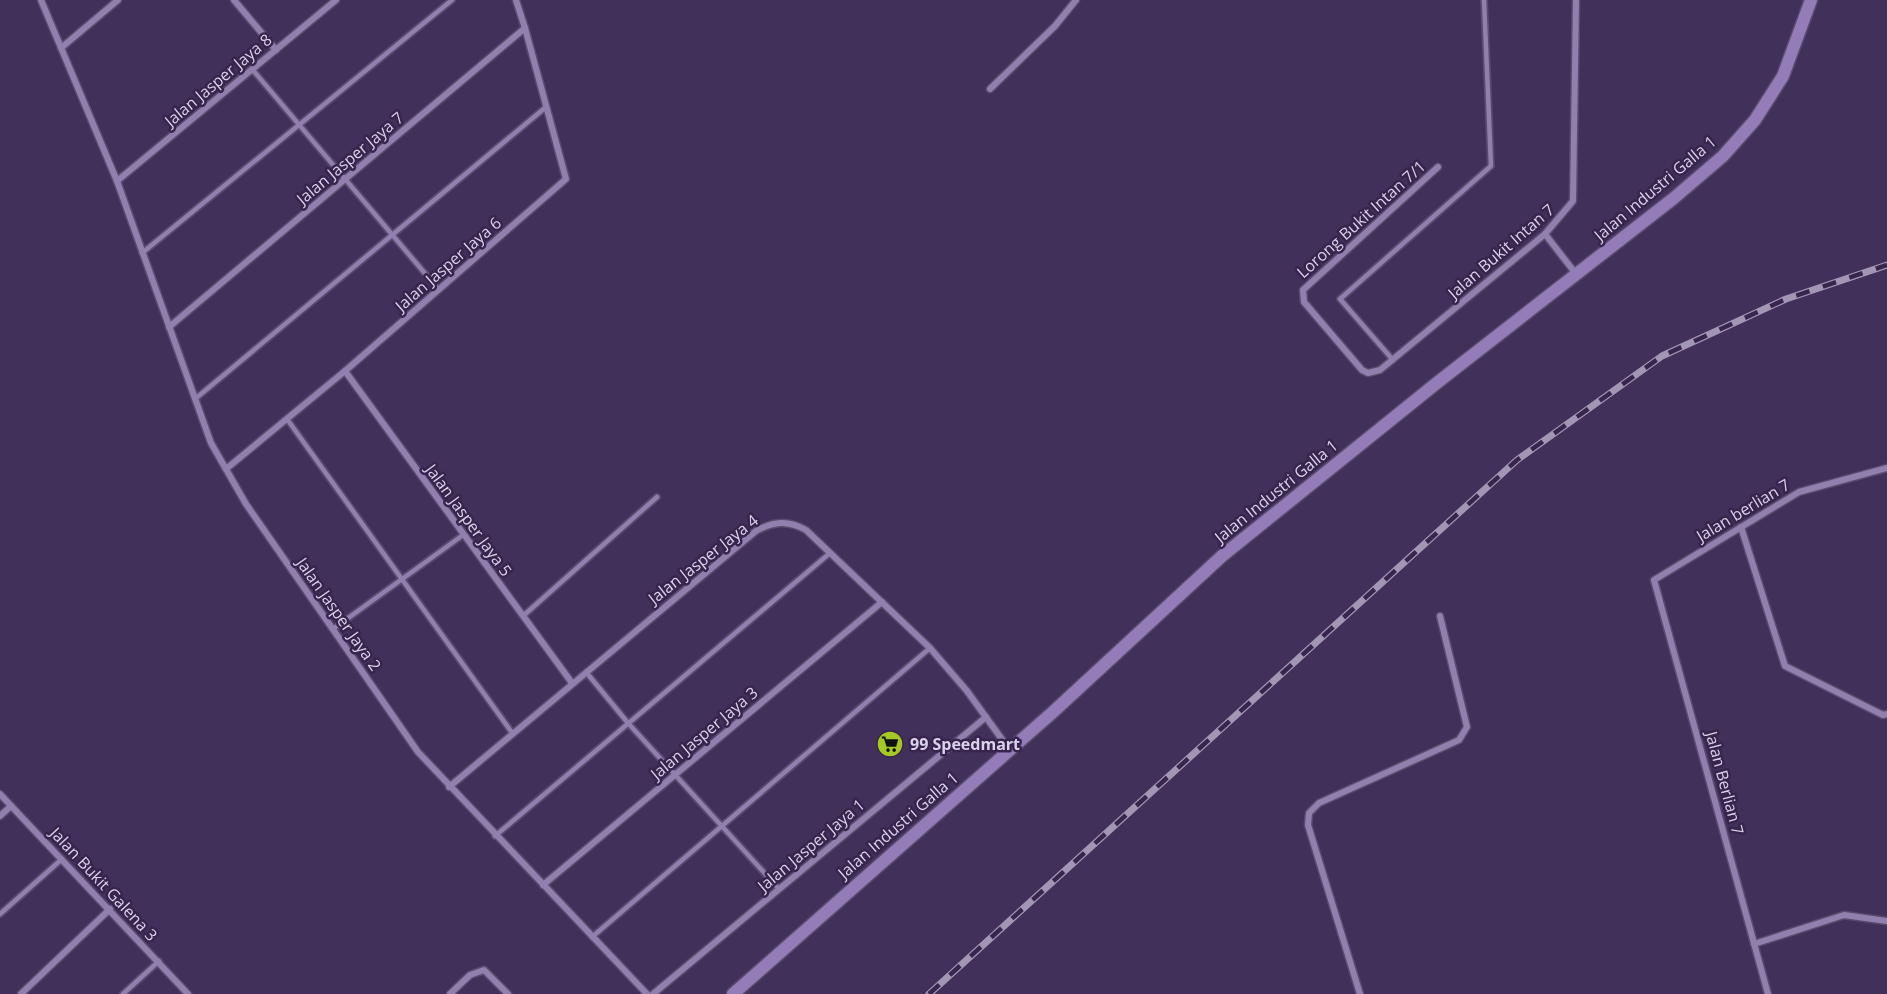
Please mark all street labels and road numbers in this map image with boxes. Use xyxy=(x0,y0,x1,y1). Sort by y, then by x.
street label: Jalan Jasper Jaya 8 xyxy=(158,29,276,133)
street label: Jalan Jasper Jaya 7 xyxy=(290,107,408,211)
street label: Jalan Industri Galla 1 xyxy=(1588,130,1721,247)
street label: Lorong Bukit Intan 7/1 xyxy=(1292,155,1430,283)
street label: Jalan Bukit Intan 7 xyxy=(1442,199,1559,305)
street label: Jalan Jasper Jaya 6 xyxy=(389,212,506,317)
street label: Jalan Industri Galla 1 xyxy=(1208,434,1342,549)
street label: Jalan Jasper Jaya 5 xyxy=(420,458,517,581)
street label: Jalan berlian 7 xyxy=(1690,473,1794,548)
street label: Jalan Jasper Jaya 4 xyxy=(642,509,762,610)
street label: Jalan Jasper Jaya 2 xyxy=(290,551,386,675)
street label: Jalan Jasper Jaya 3 xyxy=(644,682,762,786)
street label: Jalan Berlian 7 xyxy=(1700,727,1749,837)
street label: Jalan Industri Galla 1 xyxy=(832,767,963,885)
street label: Jalan Jasper Jaya 1 xyxy=(751,794,869,898)
street label: Jalan Bukit Galena 3 xyxy=(44,821,163,946)

